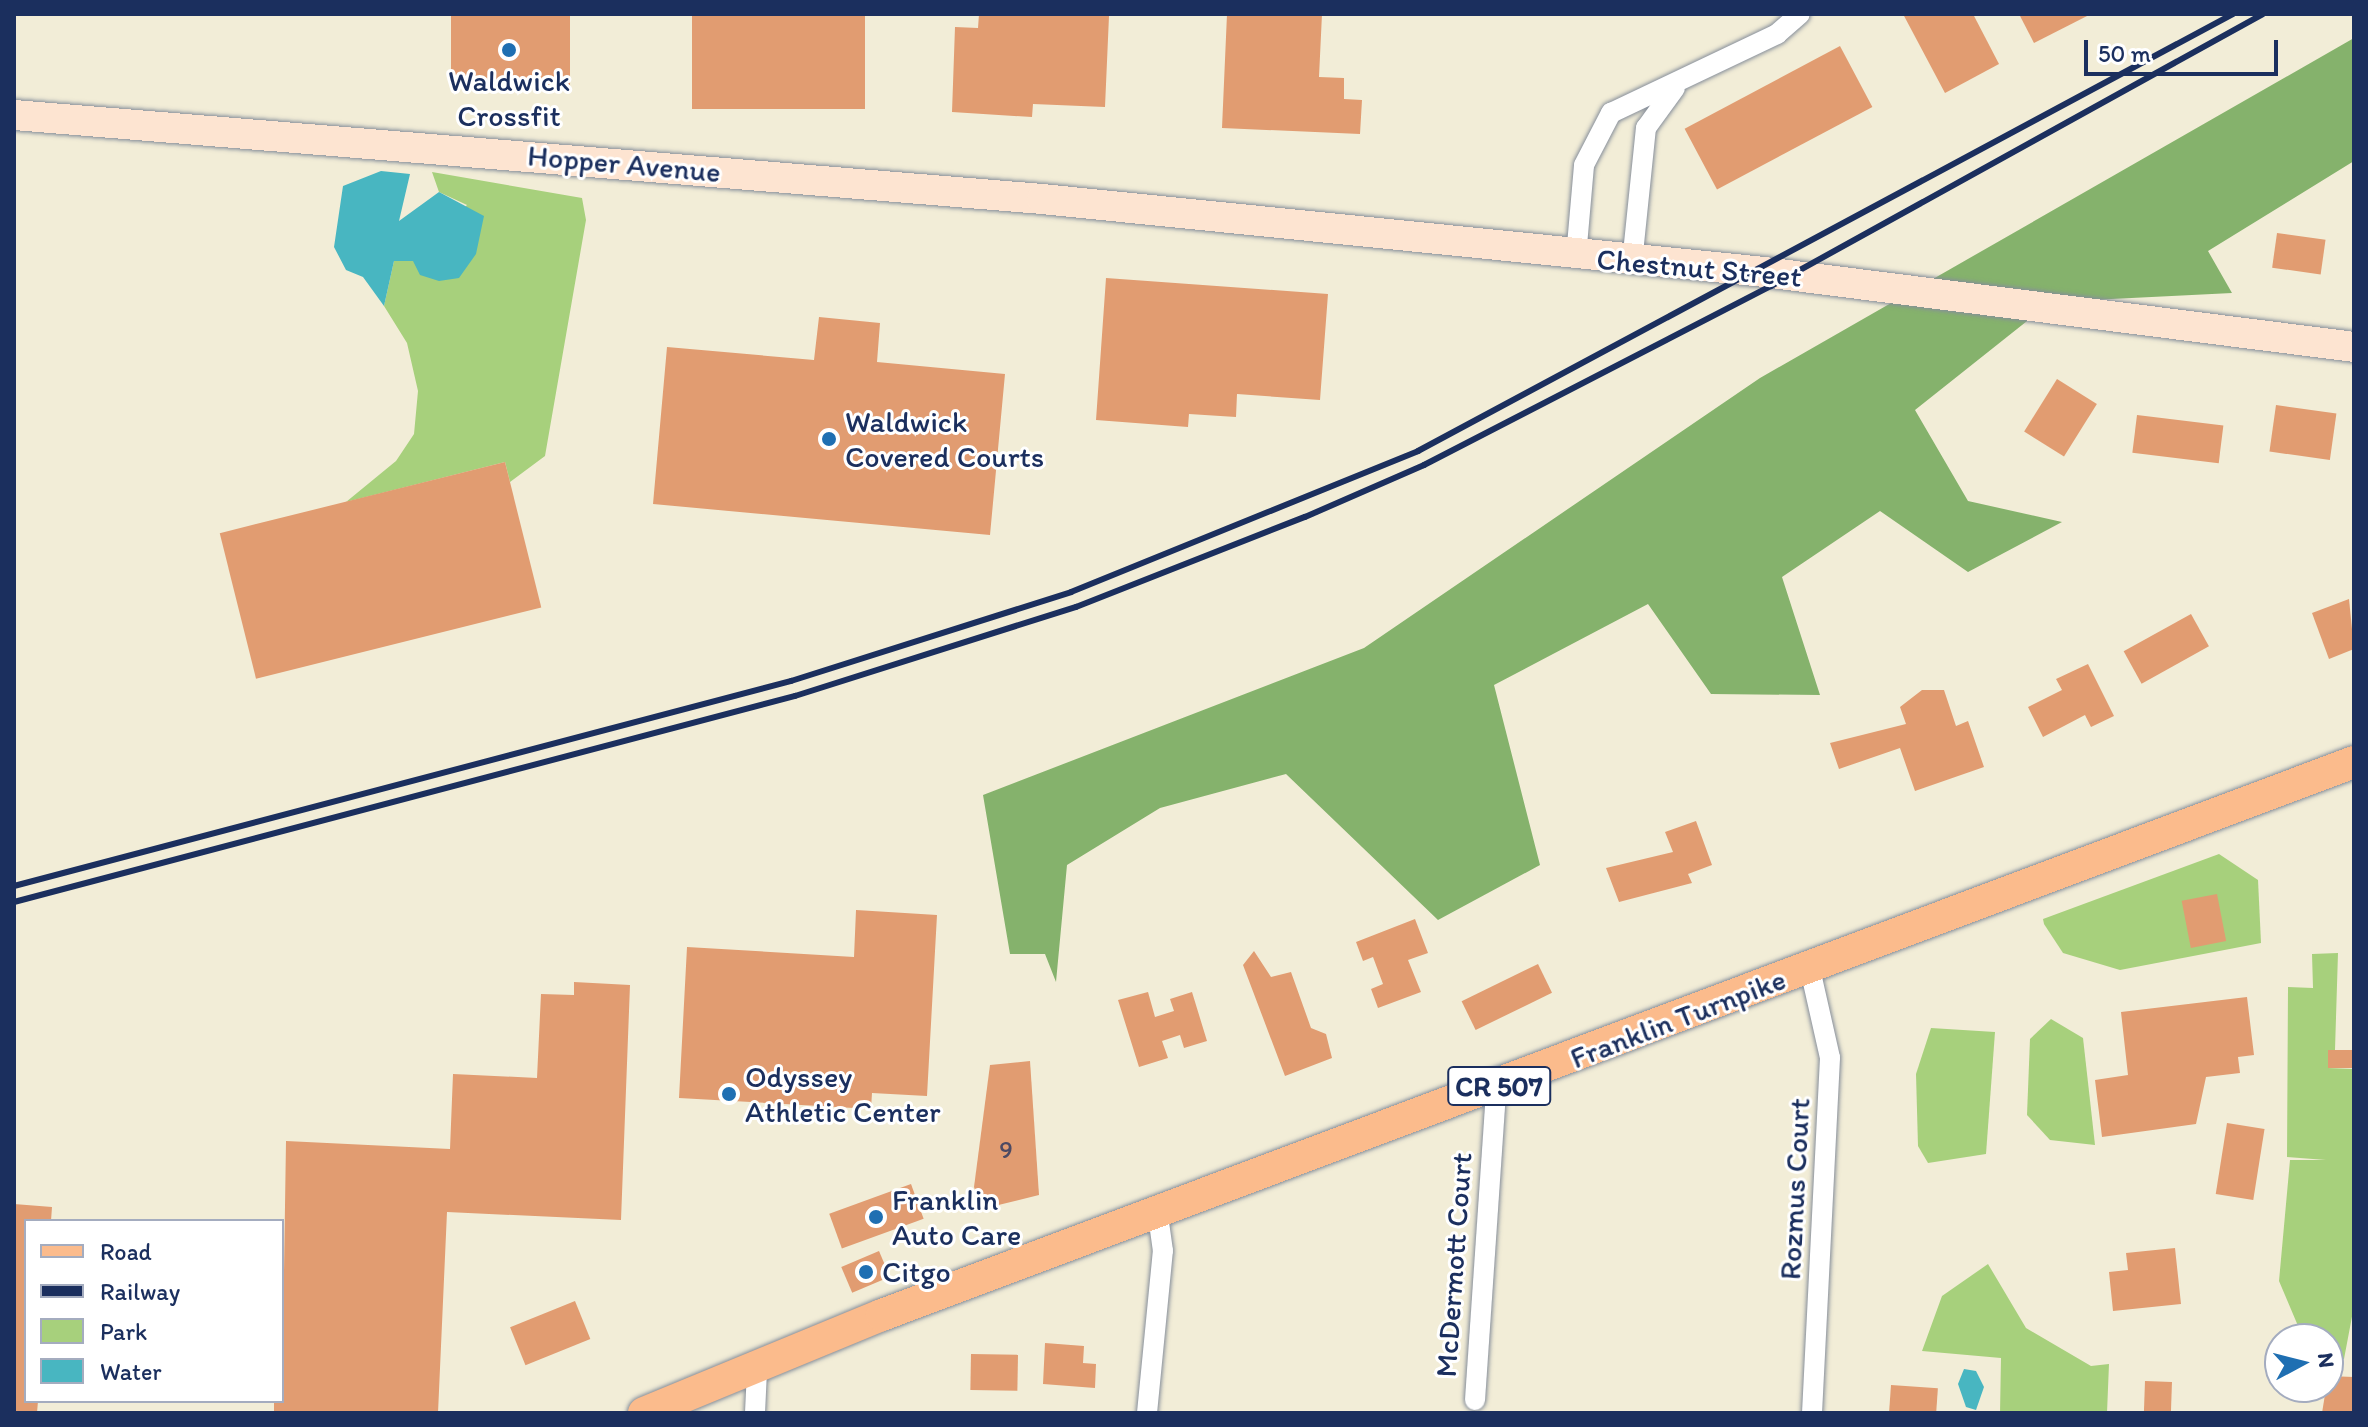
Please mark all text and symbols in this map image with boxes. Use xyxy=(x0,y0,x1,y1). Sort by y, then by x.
scale bar xyxy=(2088,24,2282,74)
text: 50 m xyxy=(2098,39,2151,68)
marker: Waldwick Crossfit xyxy=(500,41,518,59)
place label: Waldwick Crossfit xyxy=(448,63,570,134)
street label: Hopper Avenue xyxy=(526,138,722,190)
street label: Chestnut Street xyxy=(1595,241,1803,295)
place label: Waldwick Covered Courts xyxy=(845,404,1044,474)
marker: Waldwick Covered Courts xyxy=(820,430,838,448)
street label: Franklin Turnpike xyxy=(1566,962,1790,1076)
place label: Odyssey Athletic Center xyxy=(745,1059,941,1130)
road number: CR 507 xyxy=(1447,1062,1551,1110)
marker: Odyssey Athletic Center xyxy=(720,1085,738,1103)
street label: Rozmus Court xyxy=(1772,1097,1818,1281)
house number: 9 xyxy=(999,1134,1013,1166)
street label: McDermott Court xyxy=(1428,1152,1480,1378)
place label: Franklin Auto Care xyxy=(892,1182,1022,1252)
marker: Franklin Auto Care xyxy=(867,1208,885,1226)
legend xyxy=(24,1219,284,1403)
text: Road xyxy=(100,1237,152,1266)
place label: Citgo xyxy=(882,1254,951,1290)
marker: Citgo xyxy=(857,1263,875,1281)
text: Railway xyxy=(100,1277,180,1306)
text: Park xyxy=(100,1317,147,1346)
north arrow xyxy=(2264,1323,2344,1403)
text: N xyxy=(2312,1351,2341,1369)
text: Water xyxy=(100,1357,162,1386)

